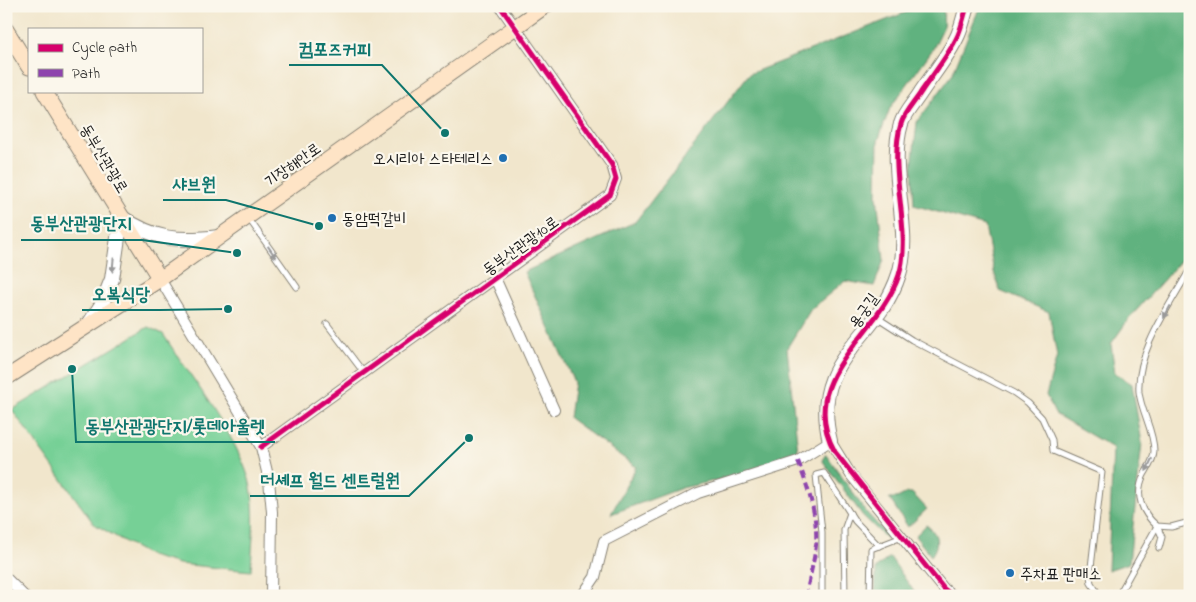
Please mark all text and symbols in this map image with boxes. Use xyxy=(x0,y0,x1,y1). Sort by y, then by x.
legend xyxy=(28,28,202,92)
callout: 컴포즈커피 xyxy=(289,32,382,65)
text: Cycle path xyxy=(72,37,137,60)
text: 컴포즈커피 xyxy=(299,38,371,64)
text: Path xyxy=(72,63,100,85)
street label: 동부산관광로 xyxy=(73,120,133,198)
street label: 기장해안로 xyxy=(260,137,326,194)
place label: 오시리아 스타테리스 xyxy=(373,148,493,172)
marker: 오시리아 스타테리스 xyxy=(497,152,509,164)
callout: 샤브원 xyxy=(163,167,226,200)
text: 샤브원 xyxy=(172,173,216,199)
callout: 동부산관광단지 xyxy=(21,207,142,240)
place label: 동암떡갈비 xyxy=(342,208,406,232)
street label: 동부산관광10로 xyxy=(478,211,564,283)
text: 동부산관광단지 xyxy=(30,212,132,238)
marker: 동암떡갈비 xyxy=(326,212,338,224)
one-way arrow xyxy=(267,245,277,259)
one-way arrow xyxy=(109,257,117,273)
callout: 오복식당 xyxy=(82,277,160,310)
text: 오복식당 xyxy=(92,283,150,309)
street label: 용궁길 xyxy=(844,288,886,334)
one-way arrow xyxy=(1163,305,1171,319)
callout: 동부산관광단지/롯데아울렛 xyxy=(76,409,275,442)
text: 동부산관광단지/롯데아울렛 xyxy=(85,415,265,441)
one-way arrow xyxy=(1145,458,1153,472)
callout: 더셰프 월드 센트럴원 xyxy=(250,463,409,496)
text: 더셰프 월드 센트럴원 xyxy=(260,469,400,495)
place label: 주차표 판매소 xyxy=(1020,563,1101,587)
marker: 주차표 판매소 xyxy=(1004,567,1016,579)

